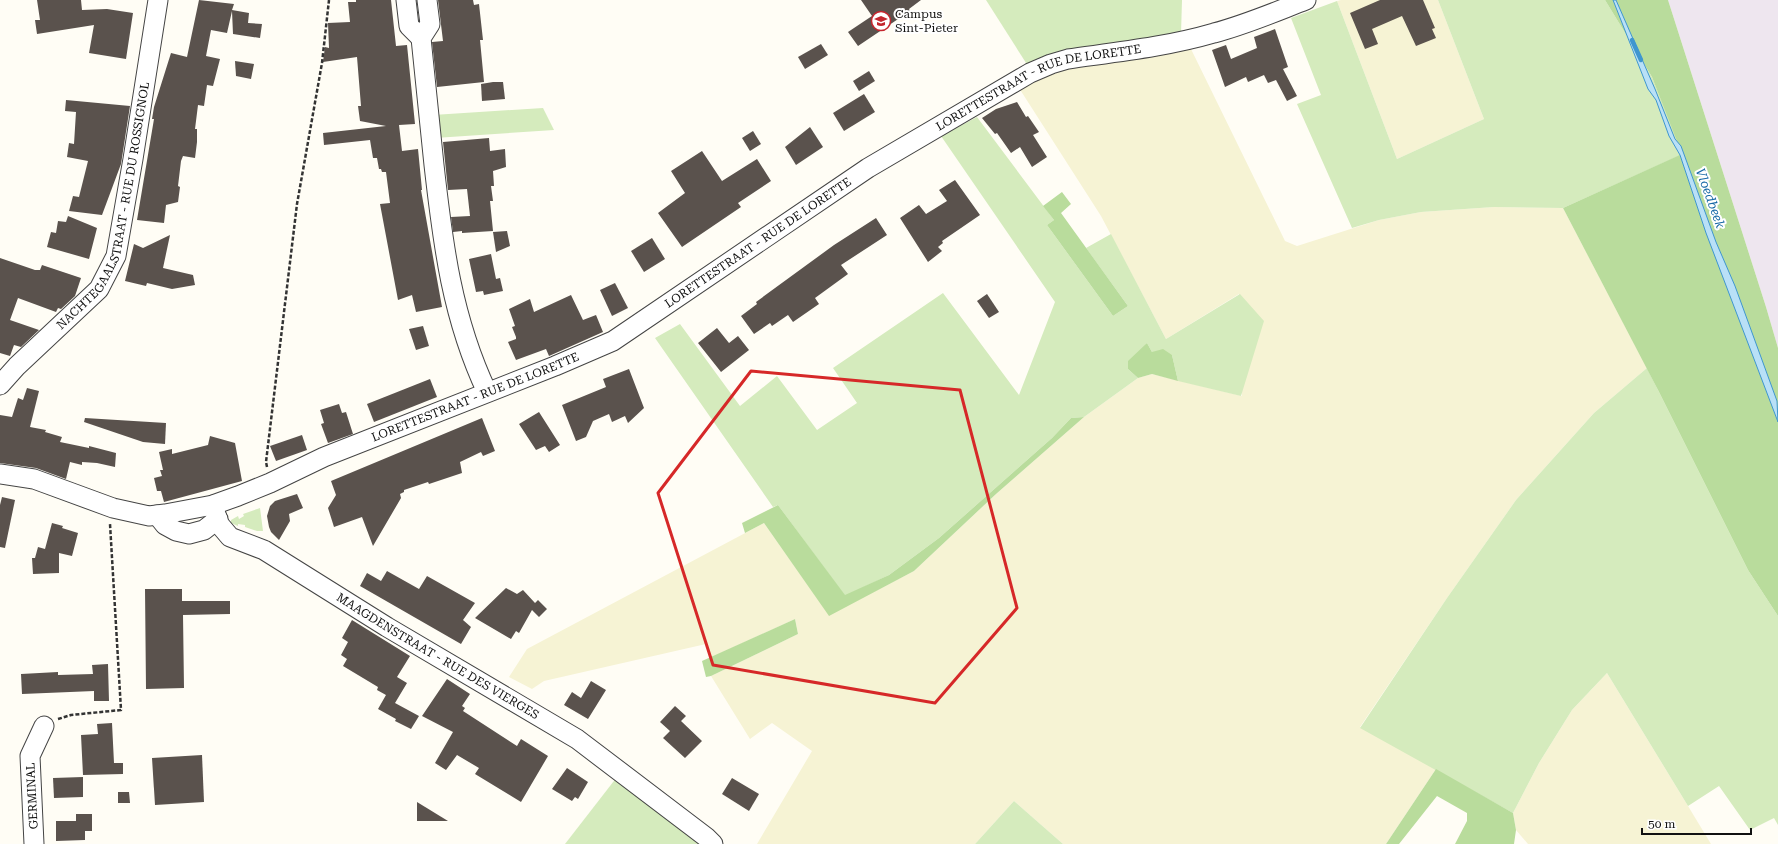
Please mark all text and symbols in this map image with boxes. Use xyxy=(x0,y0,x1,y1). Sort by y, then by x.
place label: Campus Sint-Pieter xyxy=(895,7,958,35)
school or university icon: Campus Sint-Pieter xyxy=(870,10,892,32)
street label: LORETTESTRAAT - RUE DE LORETTE xyxy=(933,42,1142,134)
street label: NACHTEGAALSTRAAT - RUE DU ROSSIGNOL xyxy=(54,81,152,332)
water label: Vloedbeek xyxy=(1693,166,1729,231)
street label: LORETTESTRAAT - RUE DE LORETTE xyxy=(662,175,854,311)
street label: LORETTESTRAAT - RUE DE LORETTE xyxy=(369,350,581,445)
street label: MAAGDENSTRAAT - RUE DES VIERGES xyxy=(334,590,542,722)
street label: GERMINAL xyxy=(23,762,41,830)
scale bar xyxy=(1642,810,1751,836)
text: 50 m xyxy=(1648,817,1675,831)

